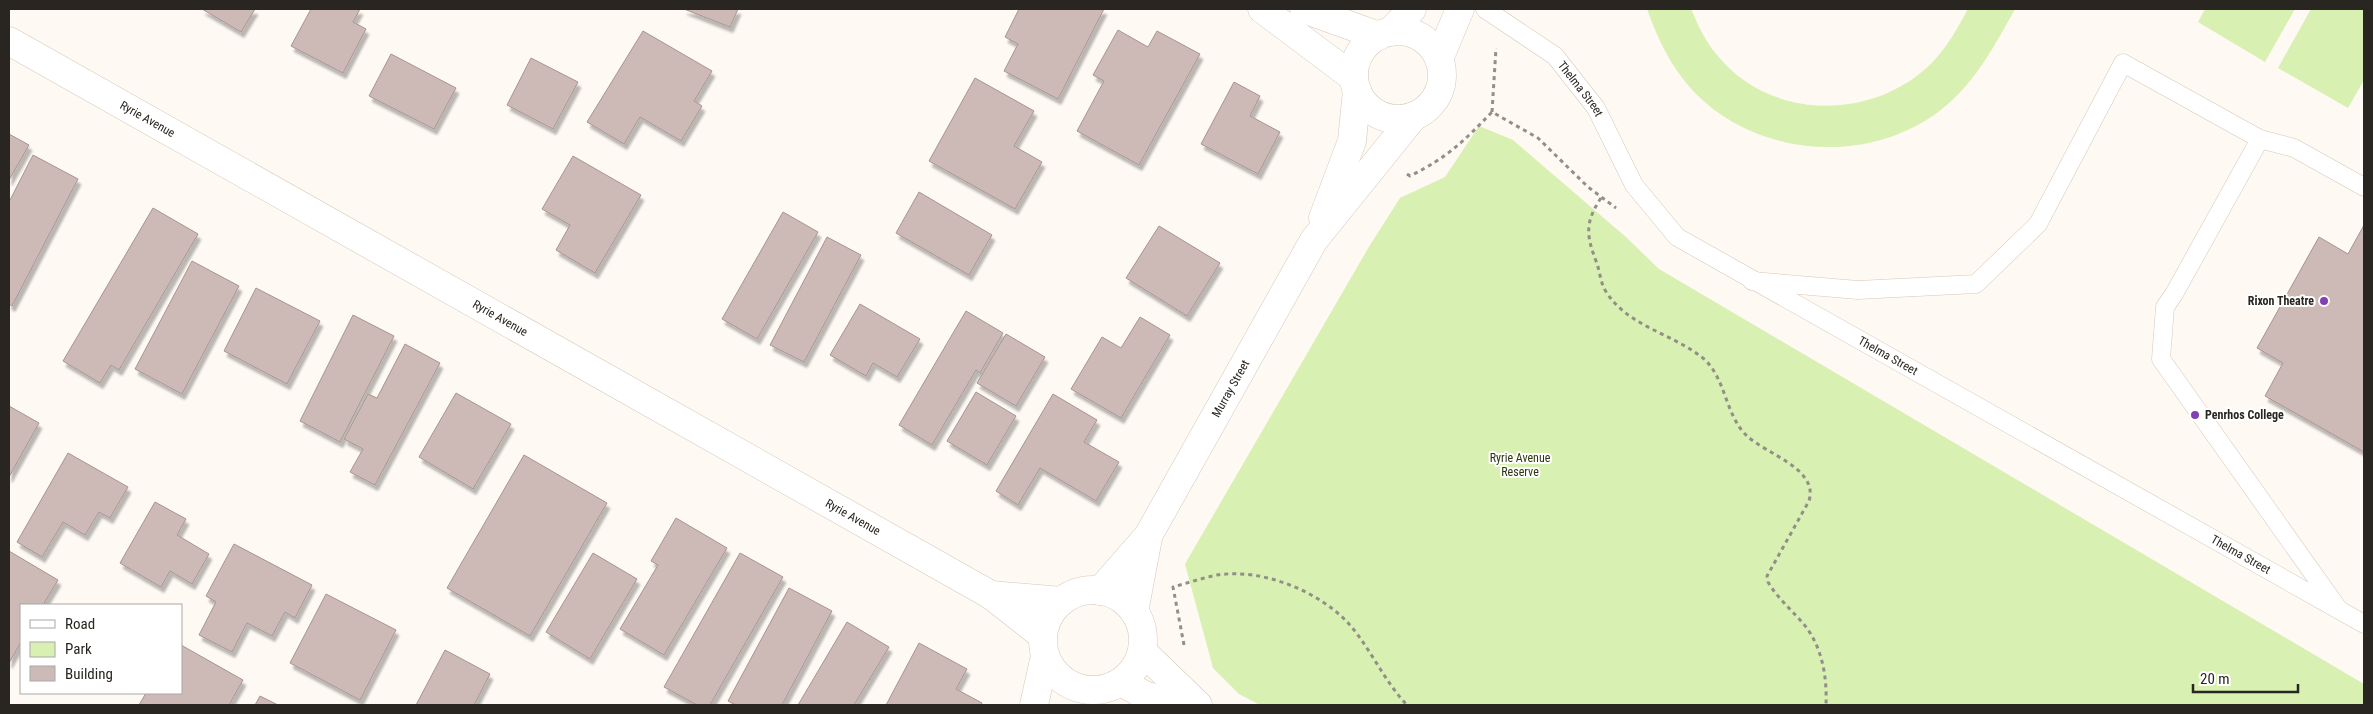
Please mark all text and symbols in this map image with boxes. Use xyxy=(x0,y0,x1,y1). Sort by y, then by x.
street label: Thelma Street xyxy=(1555,58,1606,119)
street label: Ryrie Avenue xyxy=(118,98,178,140)
place label: Rixon Theatre xyxy=(2248,294,2314,308)
marker: Rixon Theatre xyxy=(2318,295,2330,307)
street label: Ryrie Avenue xyxy=(470,297,530,339)
street label: Thelma Street xyxy=(1856,334,1921,378)
street label: Murray Street xyxy=(1209,357,1253,420)
place label: Penrhos College xyxy=(2205,408,2284,422)
marker: Penrhos College xyxy=(2189,409,2201,421)
park label: Ryrie Avenue Reserve xyxy=(1490,451,1551,479)
street label: Ryrie Avenue xyxy=(823,496,883,538)
street label: Thelma Street xyxy=(2209,532,2273,577)
legend xyxy=(20,604,182,694)
text: Road xyxy=(65,615,95,633)
text: Park xyxy=(65,640,92,658)
scale bar xyxy=(2193,662,2298,694)
text: Building xyxy=(65,665,113,683)
text: 20 m xyxy=(2200,670,2230,688)

